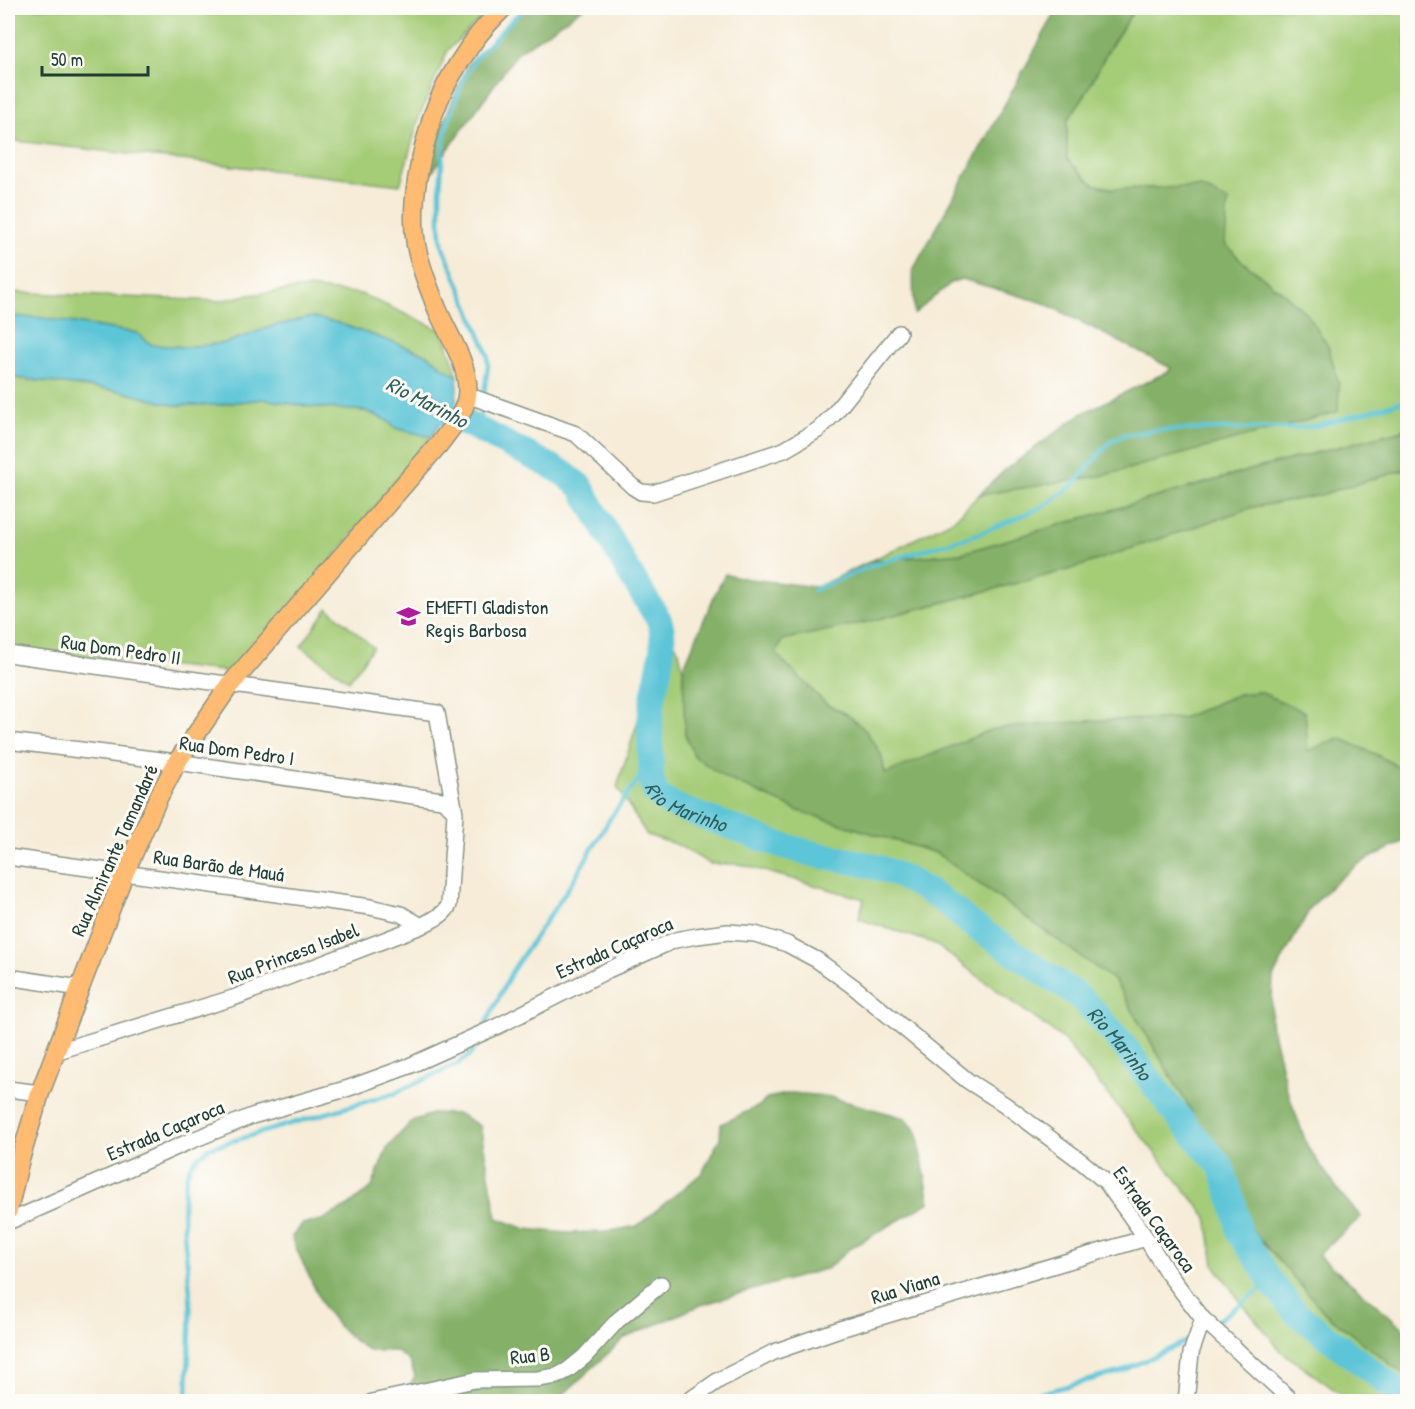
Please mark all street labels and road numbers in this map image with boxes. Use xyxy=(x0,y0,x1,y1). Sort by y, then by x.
street label: Rua Dom Pedro II xyxy=(59,627,183,671)
street label: Rua Dom Pedro I xyxy=(178,729,296,771)
street label: Rua Almirante Tamandaré xyxy=(64,760,164,940)
street label: Rua Barão de Mauá xyxy=(152,842,286,888)
street label: Estrada Caçaroca xyxy=(551,909,677,985)
street label: Rua Princesa Isabel xyxy=(224,915,363,990)
street label: Estrada Caçaroca xyxy=(102,1093,228,1167)
street label: Estrada Caçaroca xyxy=(1107,1161,1203,1278)
street label: Rua Viana xyxy=(868,1264,943,1310)
street label: Rua B xyxy=(509,1340,551,1370)

